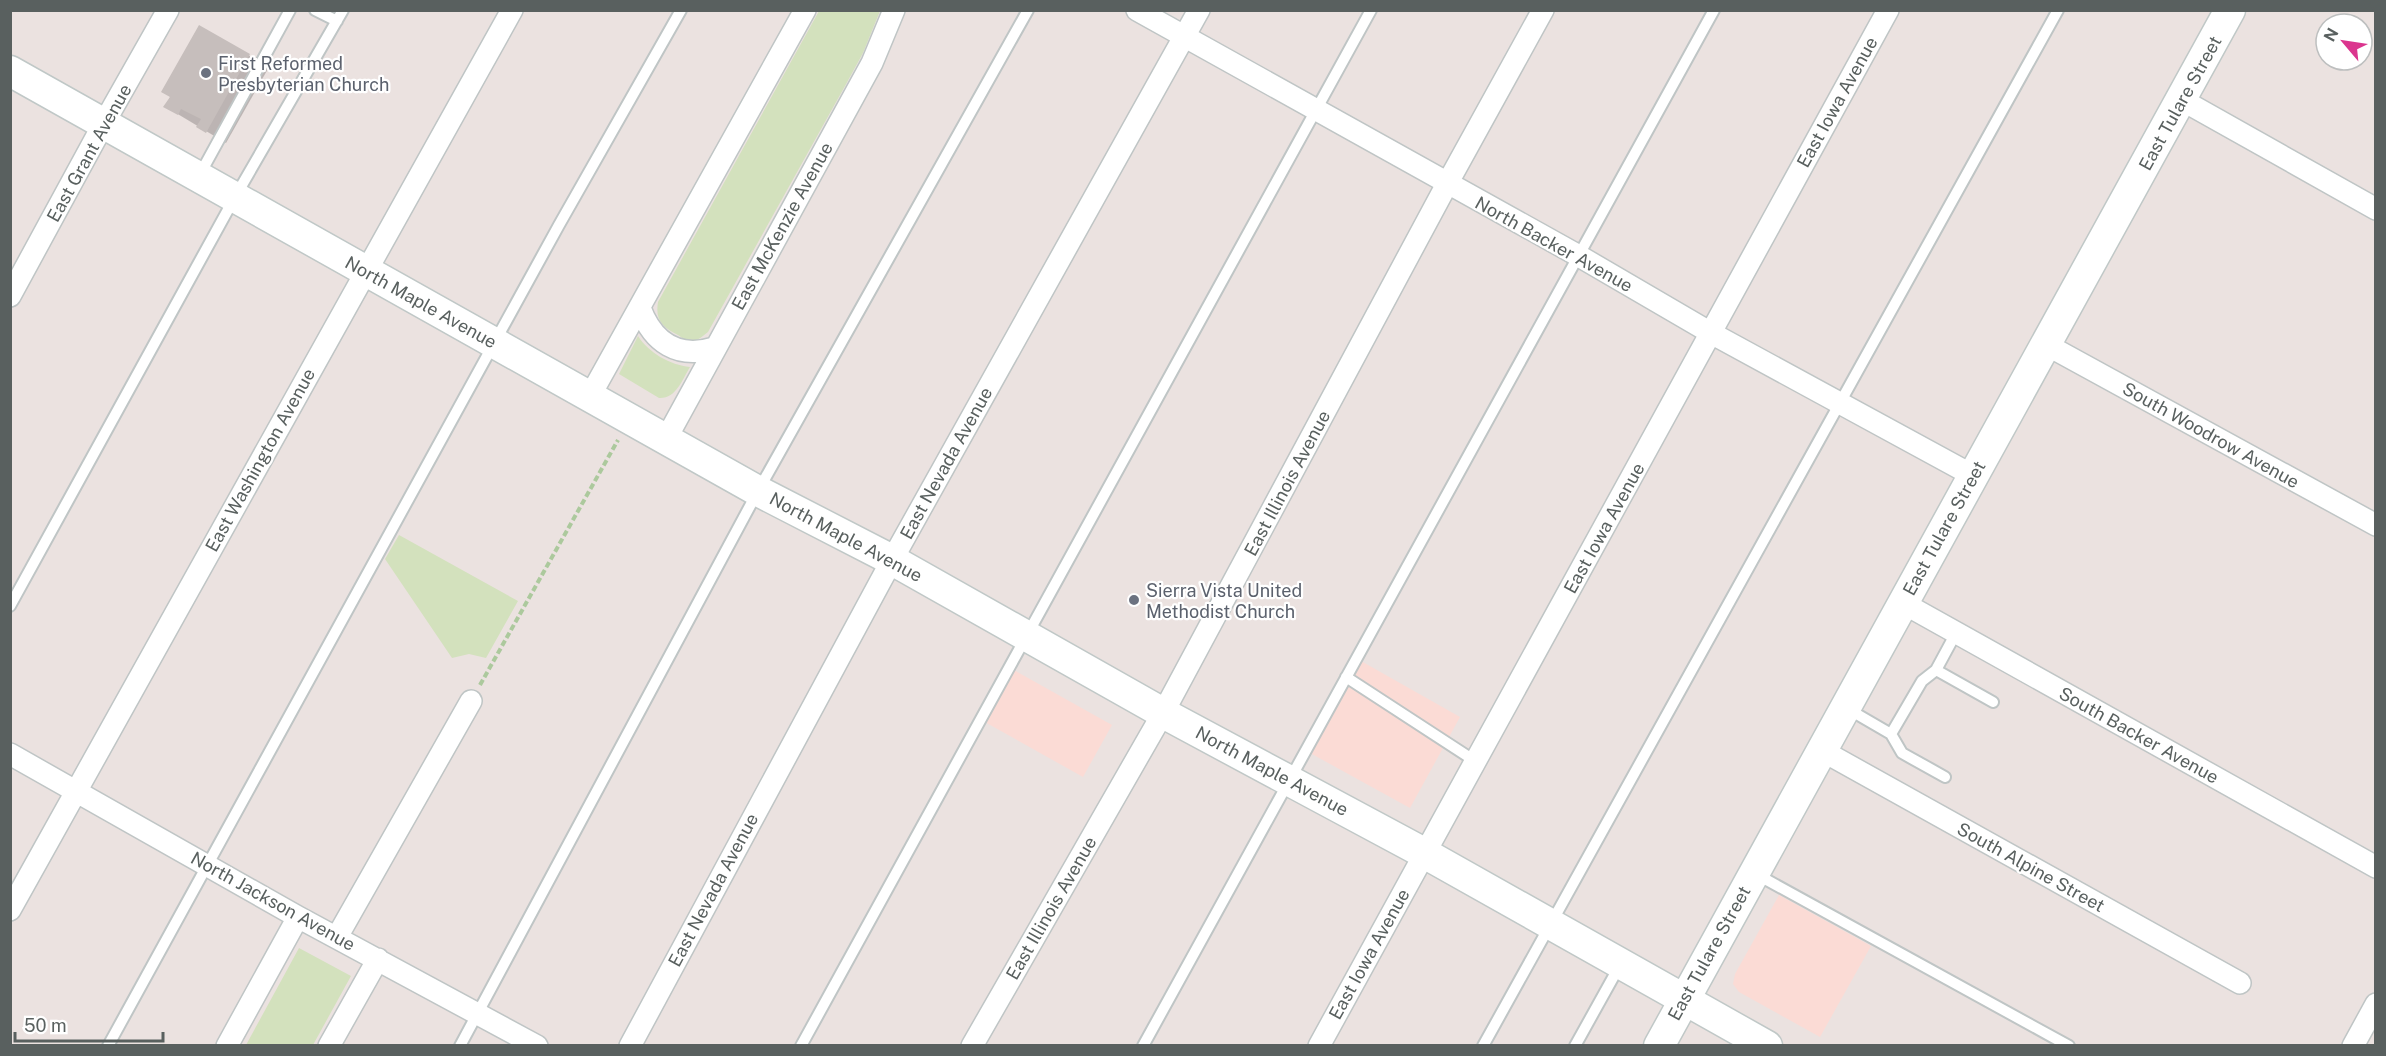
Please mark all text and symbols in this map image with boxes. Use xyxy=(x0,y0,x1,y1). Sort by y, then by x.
north arrow xyxy=(2314,12,2374,72)
text: N xyxy=(2320,25,2343,45)
street label: East Tulare Street xyxy=(2134,32,2226,174)
street label: East Iowa Avenue xyxy=(1792,33,1882,171)
place label: First Reformed Presbyterian Church xyxy=(218,53,389,95)
marker: First Reformed Presbyterian Church xyxy=(199,66,213,80)
street label: East Grant Avenue xyxy=(42,80,136,226)
street label: East McKenzie Avenue xyxy=(727,139,837,313)
street label: North Backer Avenue xyxy=(1472,192,1636,296)
street label: North Maple Avenue xyxy=(342,252,500,352)
street label: East Washington Avenue xyxy=(201,365,319,555)
street label: South Woodrow Avenue xyxy=(2119,378,2303,492)
street label: East Nevada Avenue xyxy=(896,383,996,543)
street label: East Illinois Avenue xyxy=(1240,407,1334,559)
street label: East Tulare Street xyxy=(1898,457,1990,599)
street label: East Iowa Avenue xyxy=(1559,459,1649,597)
street label: North Maple Avenue xyxy=(766,488,926,586)
place label: Sierra Vista United Methodist Church xyxy=(1146,580,1302,622)
marker: Sierra Vista United Methodist Church xyxy=(1127,593,1141,607)
street label: South Backer Avenue xyxy=(2056,682,2222,788)
street label: North Maple Avenue xyxy=(1192,722,1352,820)
street label: East Nevada Avenue xyxy=(664,810,762,970)
street label: South Alpine Street xyxy=(1954,818,2108,916)
street label: East Illinois Avenue xyxy=(1001,833,1101,983)
street label: North Jackson Avenue xyxy=(187,847,359,955)
street label: East Tulare Street xyxy=(1663,882,1755,1024)
street label: East Iowa Avenue xyxy=(1324,885,1414,1023)
scale bar xyxy=(15,1005,164,1043)
text: 50 m xyxy=(24,1015,67,1036)

